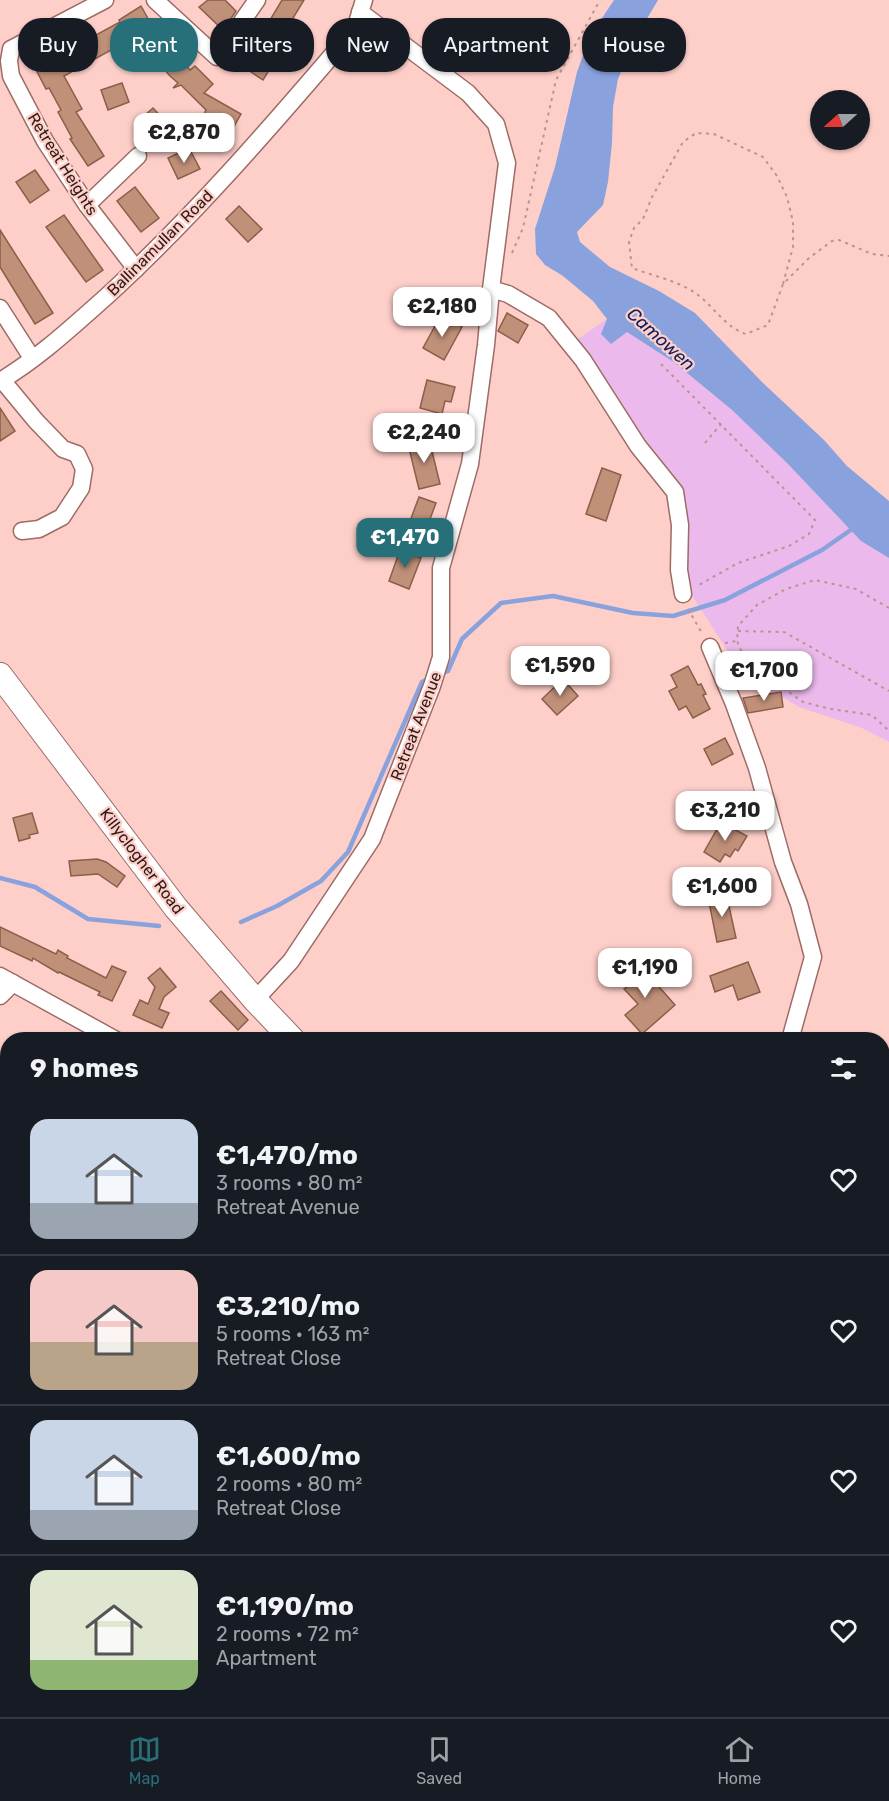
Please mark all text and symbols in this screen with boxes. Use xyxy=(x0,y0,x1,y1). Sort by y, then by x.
chip: Buy xyxy=(18,18,98,72)
chip: Rent xyxy=(110,18,198,72)
chip: Filters xyxy=(210,18,314,72)
chip: New xyxy=(326,18,410,72)
chip: Apartment xyxy=(422,18,570,72)
chip: House xyxy=(582,18,686,72)
north arrow xyxy=(810,90,870,150)
map controls xyxy=(810,90,870,150)
street label: Retreat Heights xyxy=(24,109,102,219)
pin: €2,870 xyxy=(135,113,233,164)
text: €2,870 xyxy=(148,120,220,144)
street label: Ballinamullan Road xyxy=(103,186,217,300)
pin: €2,180 xyxy=(393,287,491,338)
text: €2,180 xyxy=(407,294,477,318)
water label: Camowen xyxy=(623,303,699,375)
pin: €2,240 xyxy=(375,413,473,464)
text: €2,240 xyxy=(387,420,461,444)
pin: €1,470 xyxy=(356,518,454,569)
text: €1,470 xyxy=(370,525,440,549)
pin: €1,590 xyxy=(511,646,609,697)
pin: €1,700 xyxy=(715,651,813,702)
text: €1,590 xyxy=(525,653,595,677)
text: €1,700 xyxy=(729,658,799,682)
street label: Retreat Avenue xyxy=(387,669,445,783)
pin: €3,210 xyxy=(676,791,774,842)
text: €3,210 xyxy=(690,798,760,822)
street label: Killyclogher Road xyxy=(96,804,188,918)
pin: €1,600 xyxy=(673,867,771,918)
text: €1,600 xyxy=(686,874,758,898)
pin: €1,190 xyxy=(596,948,694,999)
text: €1,190 xyxy=(612,955,678,979)
icon: filters xyxy=(827,1052,860,1085)
text: 9 homes xyxy=(30,1053,139,1084)
text: €1,470/mo xyxy=(216,1140,358,1171)
icon: home xyxy=(78,1143,150,1215)
icon: heart xyxy=(827,1163,860,1196)
text: 3 rooms · 80 m² xyxy=(216,1171,363,1195)
text: Retreat Avenue xyxy=(216,1195,360,1219)
text: €3,210/mo xyxy=(216,1291,360,1322)
icon: home xyxy=(78,1294,150,1366)
icon: heart xyxy=(827,1314,860,1347)
text: 5 rooms · 163 m² xyxy=(216,1322,370,1346)
text: Retreat Close xyxy=(216,1346,341,1370)
text: €1,600/mo xyxy=(216,1441,361,1472)
icon: home xyxy=(78,1444,150,1516)
icon: heart xyxy=(827,1464,860,1497)
text: 2 rooms · 80 m² xyxy=(216,1472,362,1496)
text: Retreat Close xyxy=(216,1496,341,1520)
text: €1,190/mo xyxy=(216,1591,354,1622)
icon: home xyxy=(78,1594,150,1666)
icon: heart xyxy=(827,1614,860,1647)
text: 2 rooms · 72 m² xyxy=(216,1622,359,1646)
text: Apartment xyxy=(216,1646,317,1670)
tab: Map xyxy=(128,1733,161,1788)
tab: Saved xyxy=(416,1733,462,1788)
tab: Home xyxy=(717,1733,761,1788)

